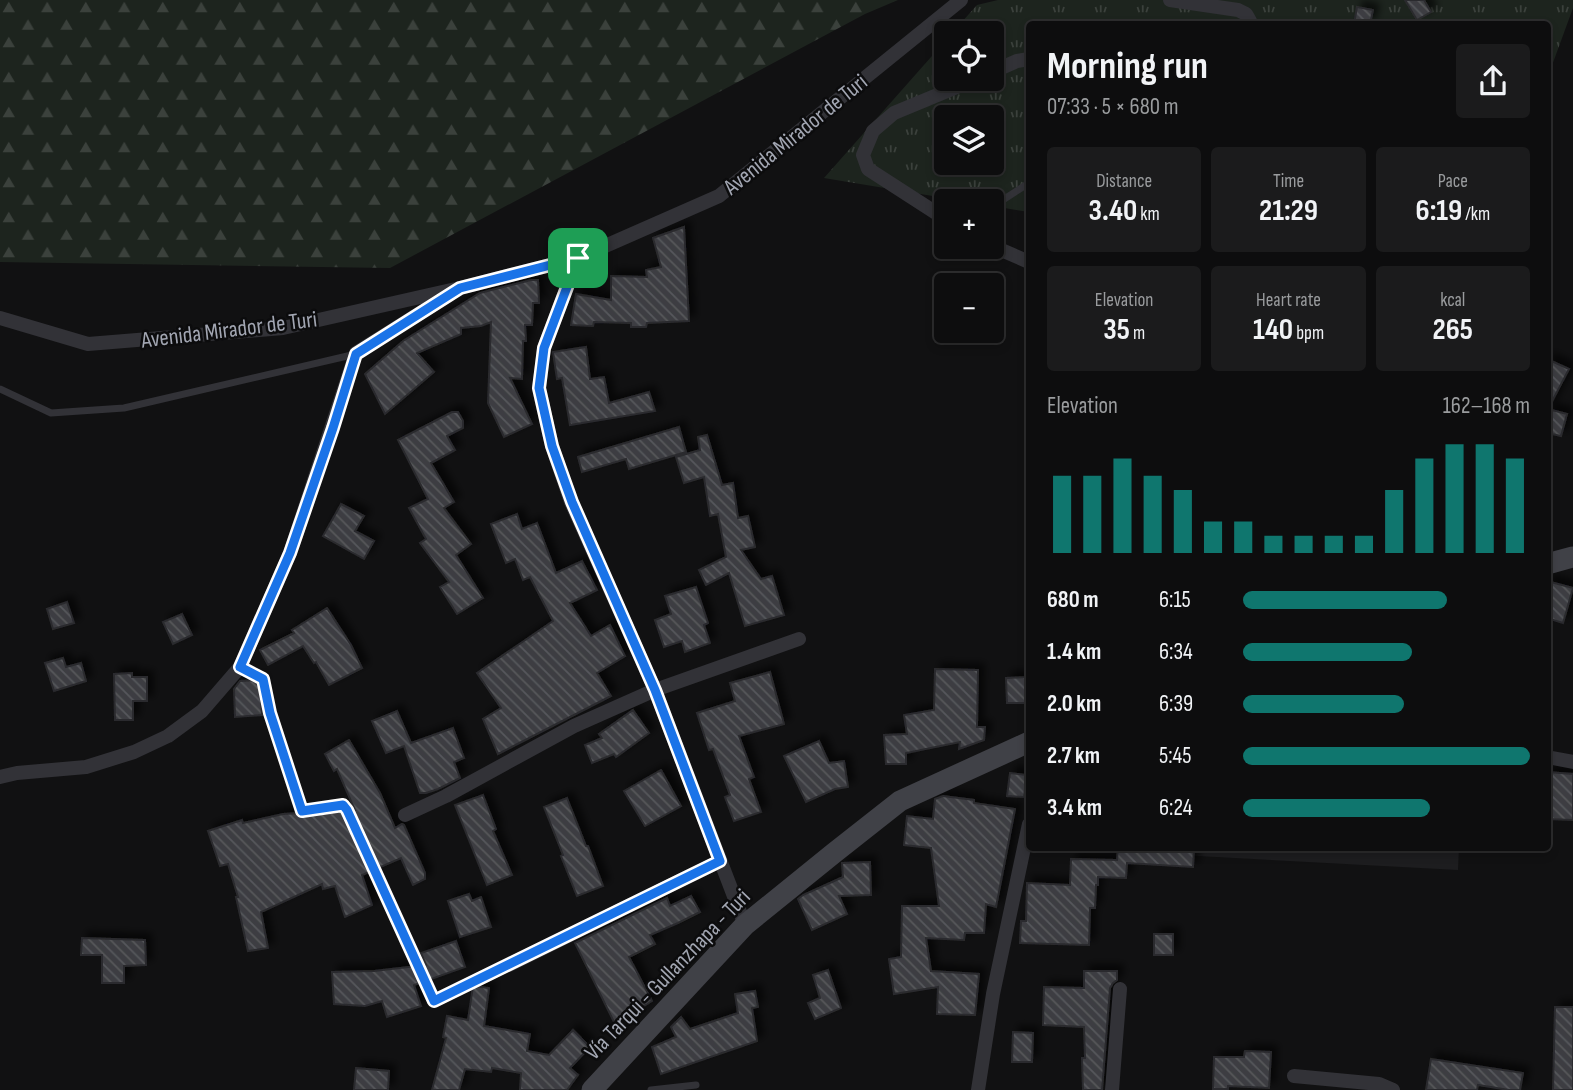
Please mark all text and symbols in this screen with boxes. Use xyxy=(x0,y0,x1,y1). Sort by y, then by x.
map controls xyxy=(934,21,1004,343)
button: locate xyxy=(934,21,1004,91)
text: Morning run xyxy=(1047,44,1208,89)
button: share xyxy=(1456,44,1530,118)
street label: Avenida Mirador de Turi xyxy=(717,68,873,202)
text: 07:33 · 5 × 680 m xyxy=(1047,93,1178,121)
button: layers xyxy=(934,105,1004,175)
text: Distance xyxy=(1096,170,1152,193)
text: Time xyxy=(1273,170,1304,193)
text: Pace xyxy=(1438,170,1468,193)
button: + xyxy=(934,189,1004,259)
text: 3.40 xyxy=(1089,193,1137,229)
text: 21:29 xyxy=(1259,193,1318,229)
text: 6:19 xyxy=(1416,193,1462,229)
text: km xyxy=(1137,203,1160,226)
text: /km xyxy=(1462,203,1490,226)
pin xyxy=(548,228,608,288)
icon: arrive xyxy=(559,239,597,277)
button: − xyxy=(934,273,1004,343)
text: Elevation xyxy=(1095,289,1153,312)
text: Heart rate xyxy=(1256,289,1321,312)
text: kcal xyxy=(1440,289,1465,312)
street label: Avenida Mirador de Turi xyxy=(139,305,319,355)
text: 35 xyxy=(1103,312,1130,348)
text: 140 xyxy=(1253,312,1293,348)
text: 265 xyxy=(1433,312,1473,348)
text: m xyxy=(1130,322,1145,345)
text: bpm xyxy=(1293,322,1324,345)
text: Elevation xyxy=(1047,392,1118,420)
text: 162–168 m xyxy=(1443,392,1530,420)
text: 680 m xyxy=(1047,586,1098,614)
text: 6:15 xyxy=(1159,586,1191,614)
text: 1.4 km xyxy=(1047,638,1101,666)
text: 6:34 xyxy=(1159,638,1193,666)
text: 2.0 km xyxy=(1047,690,1101,718)
text: 6:39 xyxy=(1159,690,1193,718)
text: 2.7 km xyxy=(1047,742,1100,770)
text: 5:45 xyxy=(1159,742,1191,770)
text: 3.4 km xyxy=(1047,794,1102,822)
text: 6:24 xyxy=(1159,794,1192,822)
street label: Vía Tarqui - Gullanzhapa - Turi xyxy=(579,883,757,1066)

